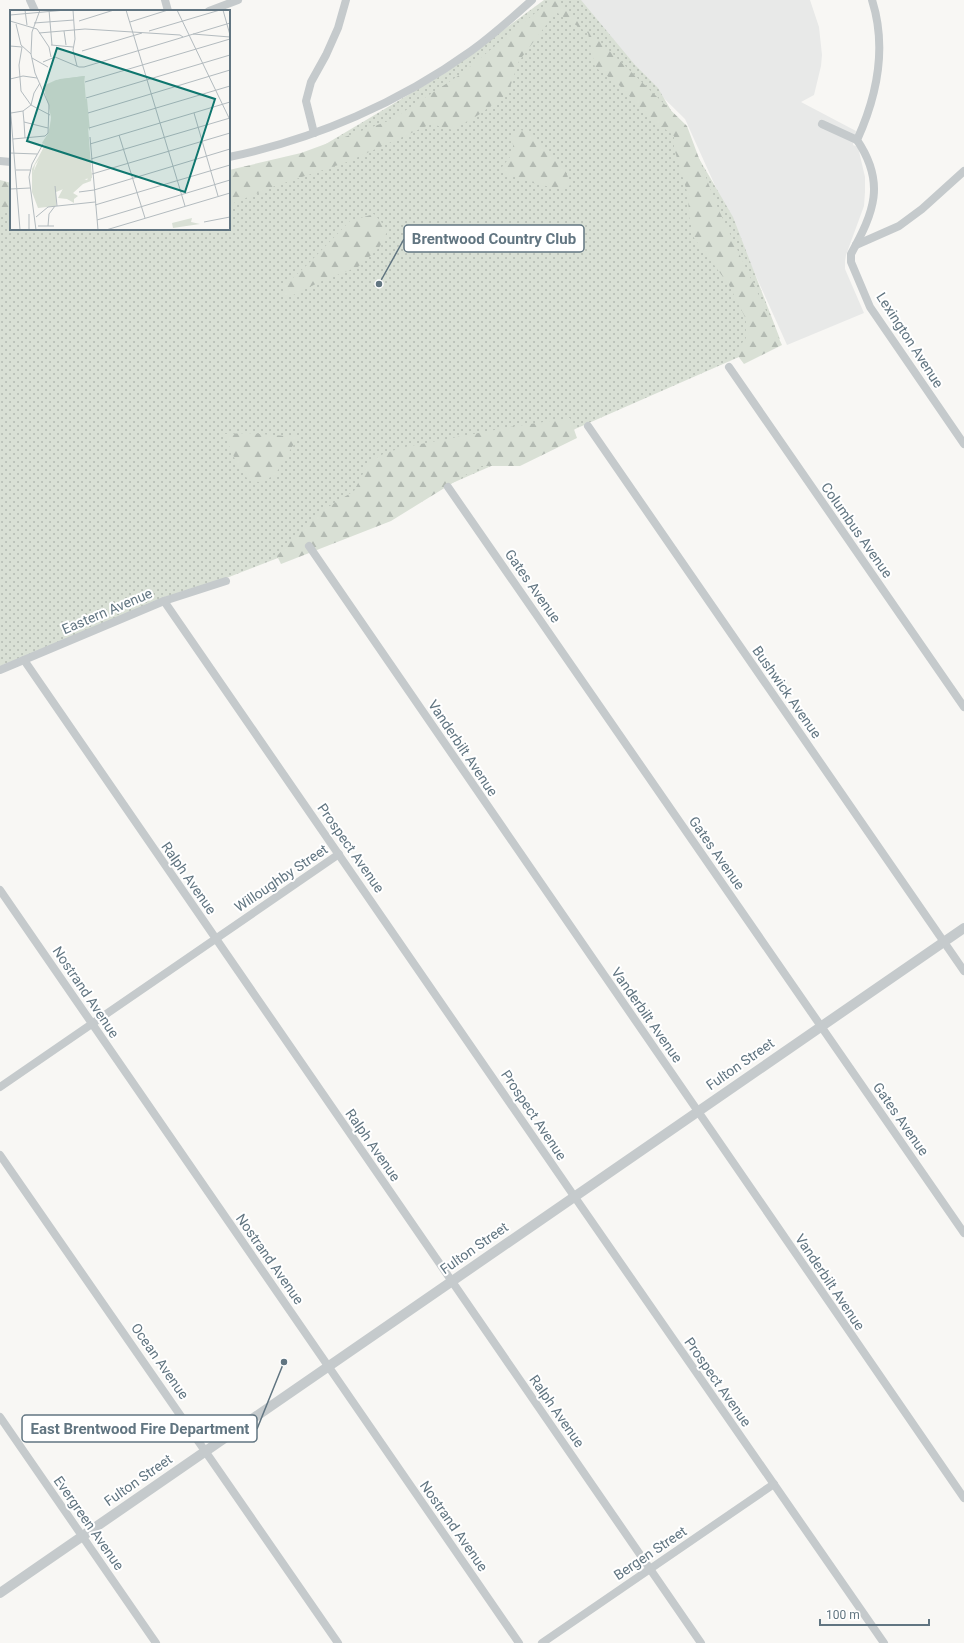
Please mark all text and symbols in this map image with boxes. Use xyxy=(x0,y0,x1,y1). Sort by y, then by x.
inset map xyxy=(10,10,230,230)
callout: Brentwood Country Club xyxy=(404,225,584,252)
text: Brentwood Country Club xyxy=(412,230,576,248)
street label: Lexington Avenue xyxy=(873,289,947,391)
street label: Columbus Avenue xyxy=(818,479,896,581)
street label: Gates Avenue xyxy=(502,546,564,626)
street label: Eastern Avenue xyxy=(59,585,155,637)
street label: Bushwick Avenue xyxy=(749,643,825,741)
street label: Vanderbilt Avenue xyxy=(425,697,501,799)
street label: Prospect Avenue xyxy=(314,800,388,896)
street label: Gates Avenue xyxy=(686,813,748,893)
street label: Ralph Avenue xyxy=(158,839,220,917)
street label: Willoughby Street xyxy=(231,841,331,915)
street label: Nostrand Avenue xyxy=(50,943,122,1041)
street label: Vanderbilt Avenue xyxy=(608,964,686,1066)
street label: Fulton Street xyxy=(703,1034,777,1093)
street label: Prospect Avenue xyxy=(498,1067,570,1163)
street label: Gates Avenue xyxy=(870,1079,932,1159)
street label: Ralph Avenue xyxy=(342,1106,404,1184)
street label: Nostrand Avenue xyxy=(233,1211,307,1307)
street label: Fulton Street xyxy=(437,1218,511,1277)
street label: Vanderbilt Avenue xyxy=(792,1231,868,1333)
street label: Ocean Avenue xyxy=(128,1320,192,1402)
street label: Prospect Avenue xyxy=(681,1334,755,1430)
street label: Ralph Avenue xyxy=(526,1372,588,1450)
callout: East Brentwood Fire Department xyxy=(22,1415,257,1442)
text: East Brentwood Fire Department xyxy=(31,1420,249,1438)
street label: Fulton Street xyxy=(101,1450,175,1509)
street label: Evergreen Avenue xyxy=(51,1473,127,1573)
street label: Nostrand Avenue xyxy=(417,1478,491,1574)
street label: Bergen Street xyxy=(611,1523,690,1583)
scale bar xyxy=(820,1601,929,1627)
text: 100 m xyxy=(826,1608,860,1622)

